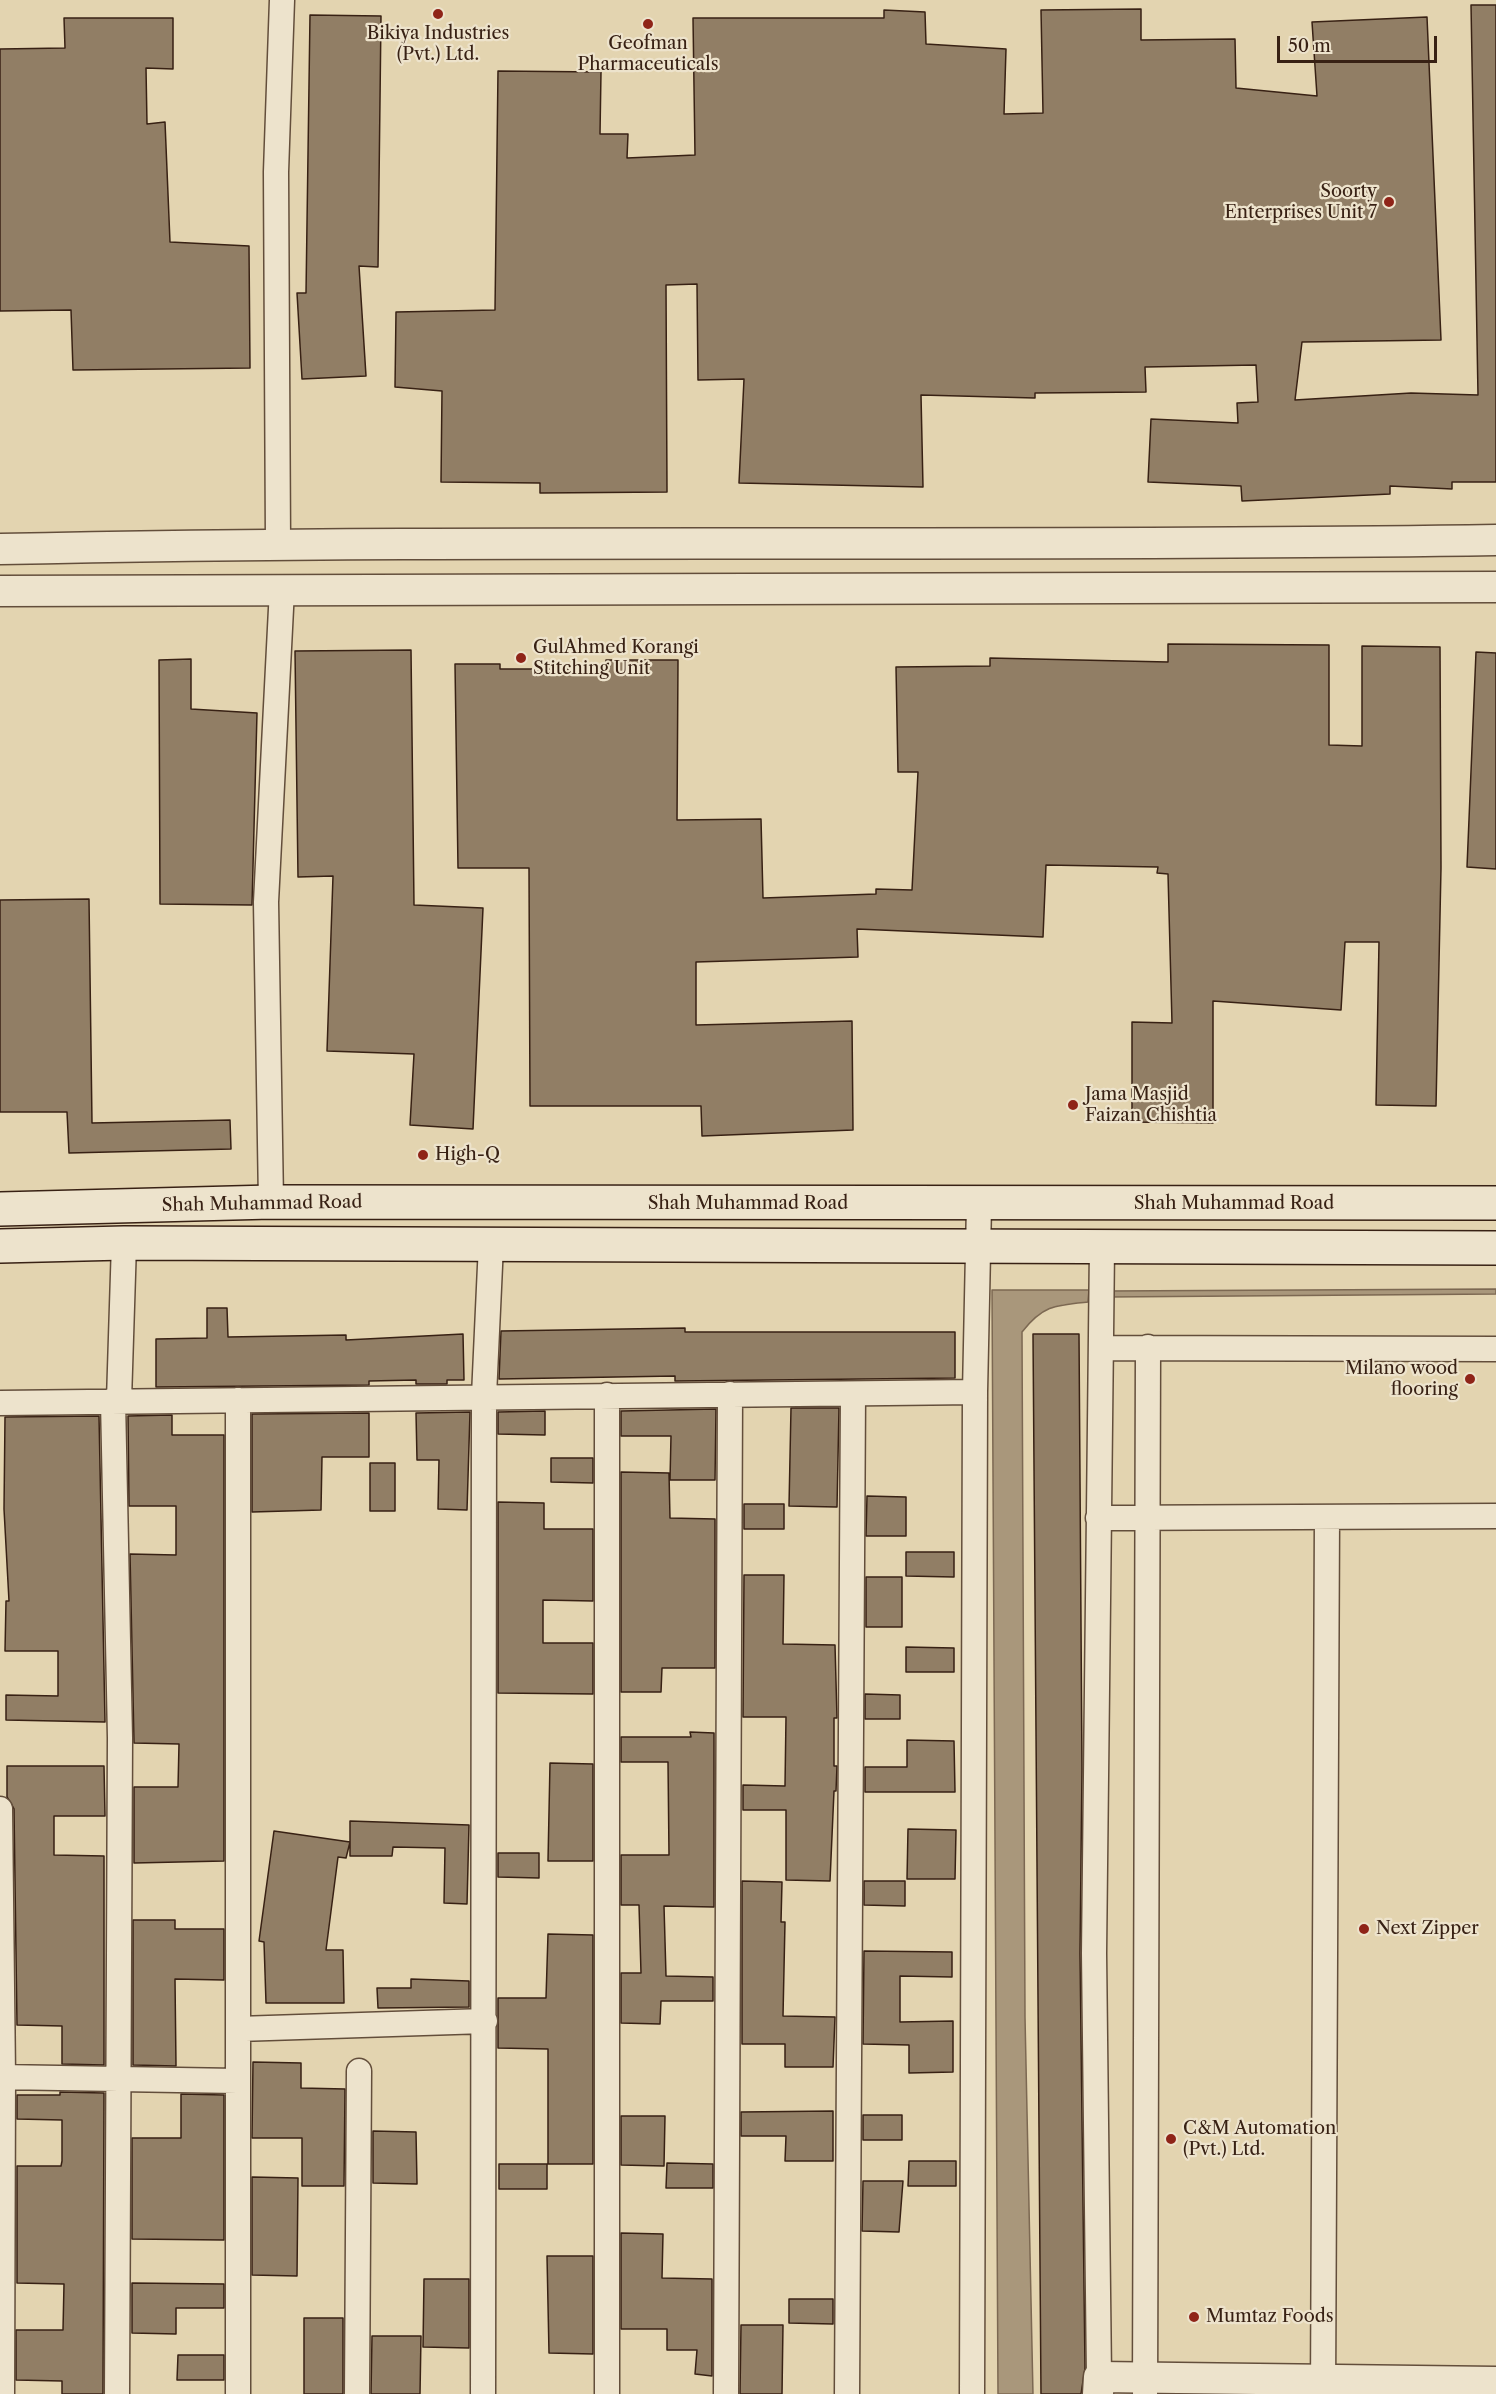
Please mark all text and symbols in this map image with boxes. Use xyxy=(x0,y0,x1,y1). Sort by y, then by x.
marker: Bikiya Industries (Pvt.) Ltd. xyxy=(431,7,445,21)
marker: Geofman Pharmaceuticals xyxy=(641,17,655,31)
place label: Bikiya Industries (Pvt.) Ltd. xyxy=(367,23,509,66)
scale bar xyxy=(1280,24,1440,62)
place label: Geofman Pharmaceuticals xyxy=(577,33,719,76)
text: 50 m xyxy=(1288,35,1331,57)
place label: Soorty Enterprises Unit 7 xyxy=(1224,181,1377,224)
marker: Soorty Enterprises Unit 7 xyxy=(1382,195,1396,209)
place label: GulAhmed Korangi Stitching Unit xyxy=(533,637,699,680)
marker: GulAhmed Korangi Stitching Unit xyxy=(514,651,528,665)
place label: Jama Masjid Faizan Chishtia xyxy=(1085,1084,1217,1126)
marker: Jama Masjid Faizan Chishtia xyxy=(1066,1098,1080,1112)
place label: High-Q xyxy=(435,1144,500,1166)
marker: High-Q xyxy=(416,1148,430,1162)
street label: Shah Muhammad Road xyxy=(162,1191,362,1217)
street label: Shah Muhammad Road xyxy=(648,1193,848,1215)
street label: Shah Muhammad Road xyxy=(1134,1193,1334,1215)
place label: Milano wood flooring xyxy=(1345,1358,1458,1400)
marker: Milano wood flooring xyxy=(1463,1372,1477,1386)
place label: Next Zipper xyxy=(1376,1918,1479,1940)
marker: Next Zipper xyxy=(1357,1922,1371,1936)
place label: C&M Automation (Pvt.) Ltd. xyxy=(1183,2118,1336,2160)
marker: C&M Automation (Pvt.) Ltd. xyxy=(1164,2132,1178,2146)
place label: Mumtaz Foods xyxy=(1206,2306,1333,2328)
marker: Mumtaz Foods xyxy=(1187,2310,1201,2324)

